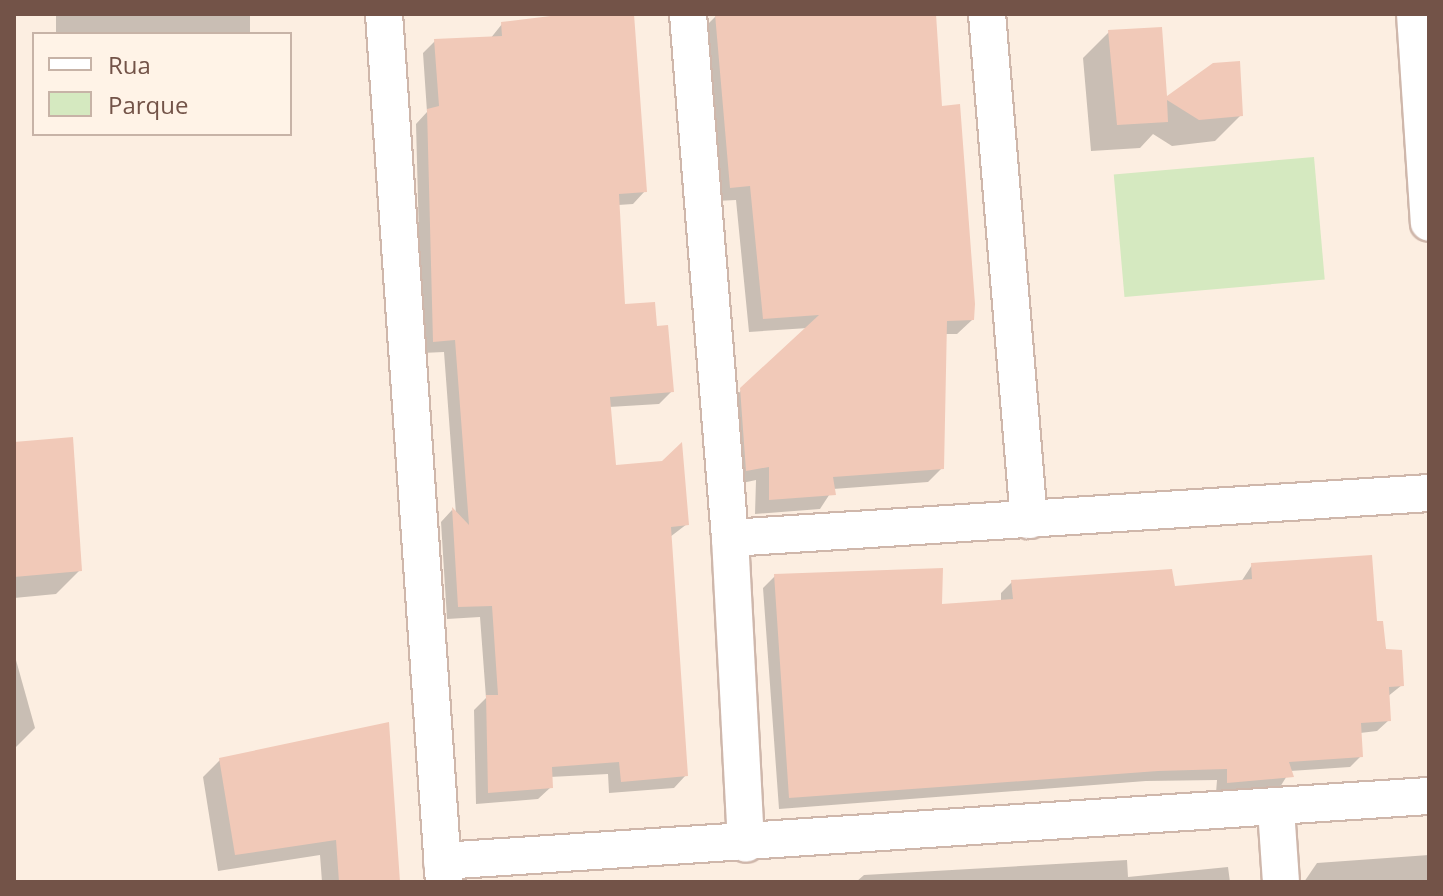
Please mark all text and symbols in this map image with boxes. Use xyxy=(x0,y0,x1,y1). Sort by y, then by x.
legend xyxy=(32,32,292,136)
text: Rua xyxy=(108,48,151,81)
text: Parque xyxy=(108,88,188,121)

